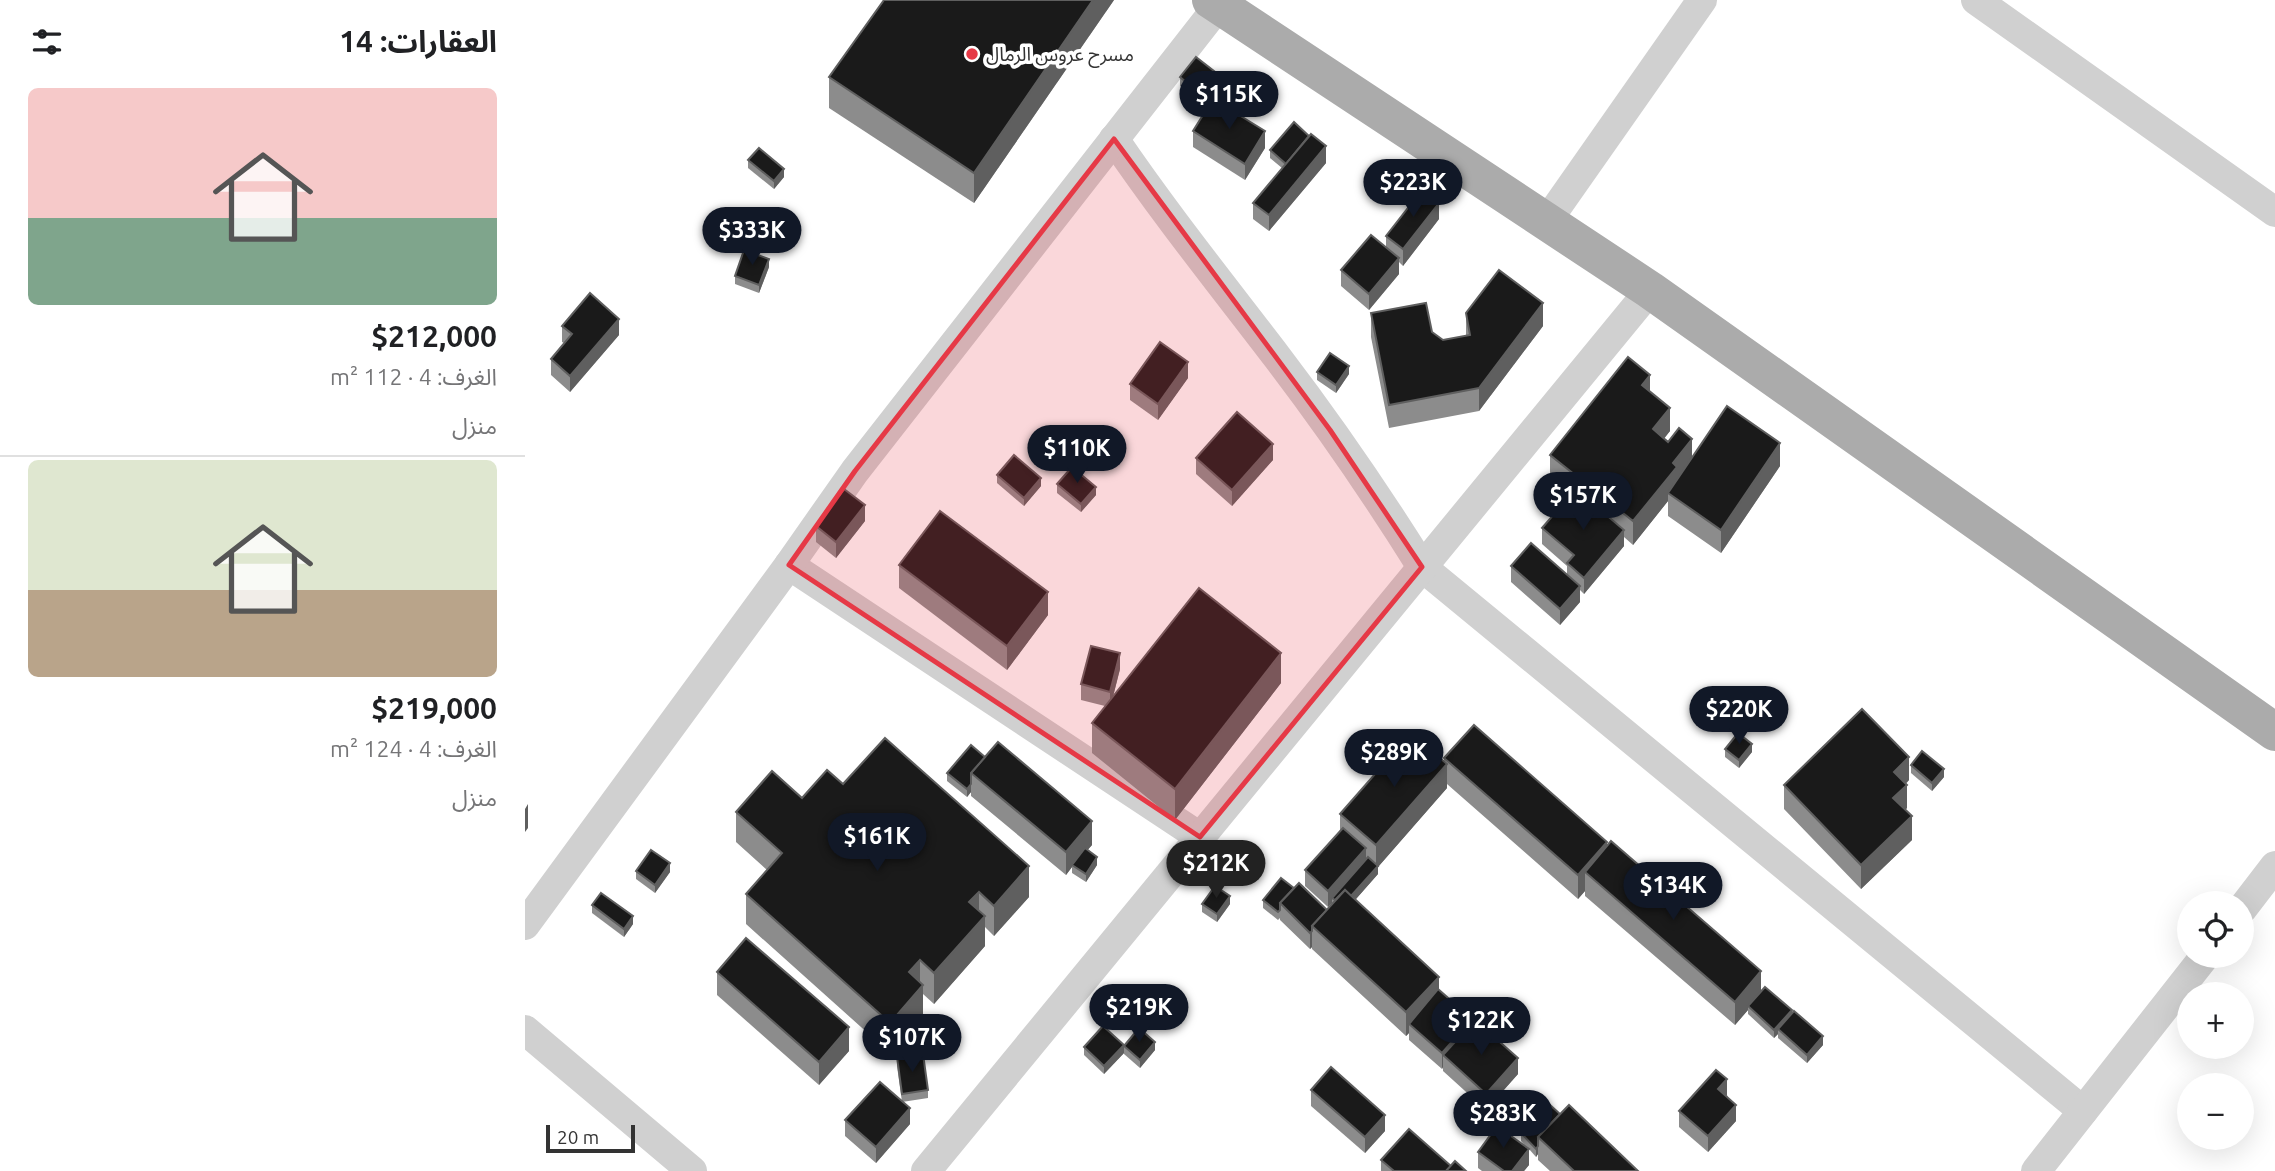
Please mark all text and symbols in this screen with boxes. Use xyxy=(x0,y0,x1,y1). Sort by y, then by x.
icon: filters xyxy=(28,23,66,61)
text: العقارات: 14 xyxy=(339,24,497,58)
place label: مسرح عروس الرمال xyxy=(986,43,1134,68)
marker: مسرح عروس الرمال xyxy=(964,46,980,62)
pin: $115K xyxy=(1180,72,1278,131)
text: $115K xyxy=(1195,81,1263,106)
icon: home xyxy=(200,134,326,260)
pin: $223K xyxy=(1364,160,1462,219)
text: $223K xyxy=(1379,169,1447,194)
pin: $333K xyxy=(703,208,801,267)
text: $333K xyxy=(718,217,786,242)
text: $212,000 xyxy=(371,319,497,353)
text: الغرف: 4 · 112 m² xyxy=(330,364,497,389)
text: منزل xyxy=(452,413,497,438)
pin: $110K xyxy=(1028,426,1126,485)
text: $110K xyxy=(1043,435,1111,460)
pin: $157K xyxy=(1534,472,1632,532)
text: $157K xyxy=(1549,482,1617,507)
icon: home xyxy=(200,506,326,632)
pin: $220K xyxy=(1690,686,1788,746)
text: $219,000 xyxy=(371,691,497,725)
text: $220K xyxy=(1705,696,1773,721)
pin: $289K xyxy=(1345,730,1443,789)
text: الغرف: 4 · 124 m² xyxy=(330,736,497,761)
text: $289K xyxy=(1360,739,1428,764)
text: منزل xyxy=(452,785,497,810)
pin: $161K xyxy=(828,814,926,873)
text: $161K xyxy=(843,823,911,848)
pin: $212K xyxy=(1167,841,1265,900)
text: $212K xyxy=(1182,850,1250,875)
pin: $134K xyxy=(1624,862,1722,922)
text: $134K xyxy=(1639,872,1707,897)
map controls xyxy=(2177,891,2254,1150)
button: locate xyxy=(2177,891,2254,968)
button: + xyxy=(2177,982,2254,1059)
pin: $219K xyxy=(1090,984,1188,1044)
text: $219K xyxy=(1105,994,1173,1019)
pin: $122K xyxy=(1432,998,1530,1057)
text: $122K xyxy=(1447,1007,1515,1032)
pin: $107K xyxy=(863,1014,961,1074)
text: $107K xyxy=(878,1024,946,1049)
button: − xyxy=(2177,1073,2254,1150)
pin: $283K xyxy=(1454,1090,1552,1150)
text: $283K xyxy=(1469,1100,1537,1125)
scale bar xyxy=(546,1122,635,1154)
text: 20 m xyxy=(557,1126,599,1148)

